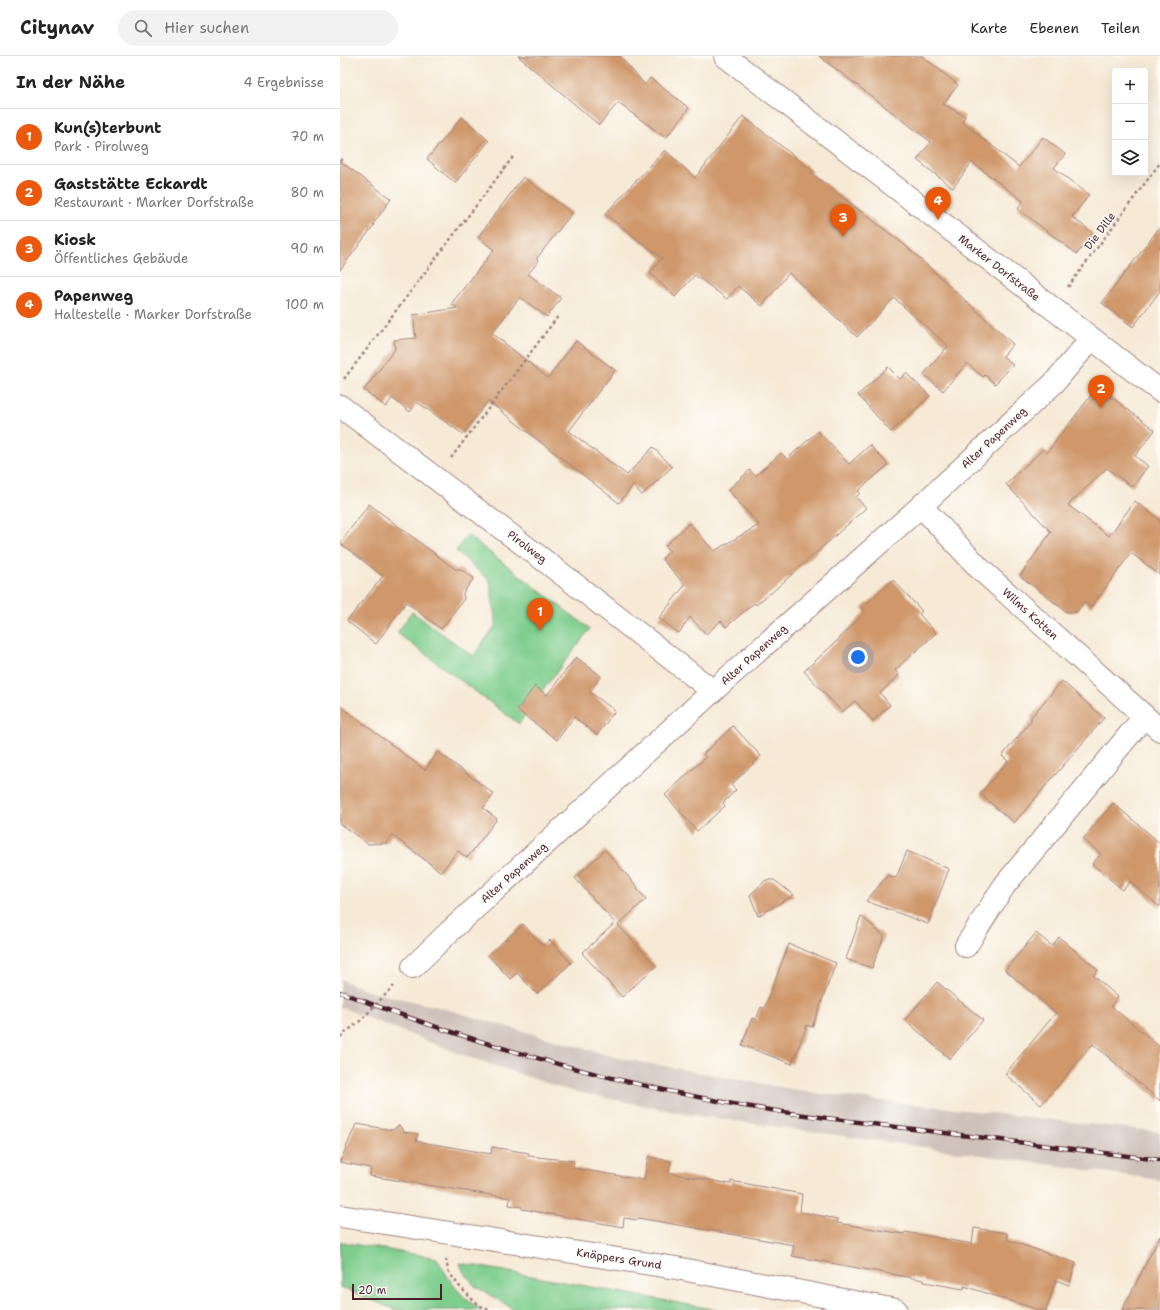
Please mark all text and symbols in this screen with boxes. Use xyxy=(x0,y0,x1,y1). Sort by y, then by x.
search box xyxy=(118,10,398,46)
text: Citynav xyxy=(20,15,94,40)
icon: search xyxy=(132,17,154,39)
text: Hier suchen xyxy=(164,18,249,38)
text: Karte xyxy=(971,19,1008,37)
text: Ebenen xyxy=(1030,19,1079,37)
text: Teilen xyxy=(1101,19,1140,37)
map controls xyxy=(1112,68,1148,176)
button: + xyxy=(1112,68,1148,104)
text: In der Nähe xyxy=(16,71,125,93)
text: 4 Ergebnisse xyxy=(244,74,324,91)
button: − xyxy=(1112,104,1148,140)
text: Kun(s)terbunt xyxy=(54,118,161,138)
text: 1 xyxy=(26,128,32,145)
text: 70 m xyxy=(290,128,324,145)
text: Park · Pirolweg xyxy=(54,138,149,155)
button: layers xyxy=(1112,140,1148,176)
text: Gaststätte Eckardt xyxy=(54,174,208,194)
text: 2 xyxy=(24,184,34,201)
text: 80 m xyxy=(290,184,324,201)
pin: 4 xyxy=(925,187,951,220)
text: Restaurant · Marker Dorfstraße xyxy=(54,194,254,211)
pin: 3 xyxy=(830,204,856,237)
street label: Die Dille xyxy=(1081,209,1119,253)
text: Kiosk xyxy=(54,230,96,250)
street label: Marker Dorfstraße xyxy=(955,231,1043,305)
text: 3 xyxy=(24,240,34,257)
text: 90 m xyxy=(290,240,324,257)
text: Öffentliches Gebäude xyxy=(54,250,188,267)
text: Papenweg xyxy=(54,286,133,306)
text: 4 xyxy=(24,296,34,313)
text: 100 m xyxy=(285,296,324,313)
text: Haltestelle · Marker Dorfstraße xyxy=(54,306,252,323)
pin: 2 xyxy=(1088,375,1114,408)
street label: Alter Papenweg xyxy=(958,404,1030,472)
street label: Pirolweg xyxy=(504,527,550,567)
street label: Wilms Kotten xyxy=(999,585,1061,643)
pin: 1 xyxy=(527,598,553,631)
street label: Alter Papenweg xyxy=(718,621,791,689)
your location xyxy=(848,647,868,667)
street label: Alter Papenweg xyxy=(478,839,551,907)
street label: Knäppers Grund xyxy=(575,1245,663,1273)
scale bar xyxy=(352,1282,442,1301)
text: 20 m xyxy=(358,1283,386,1298)

